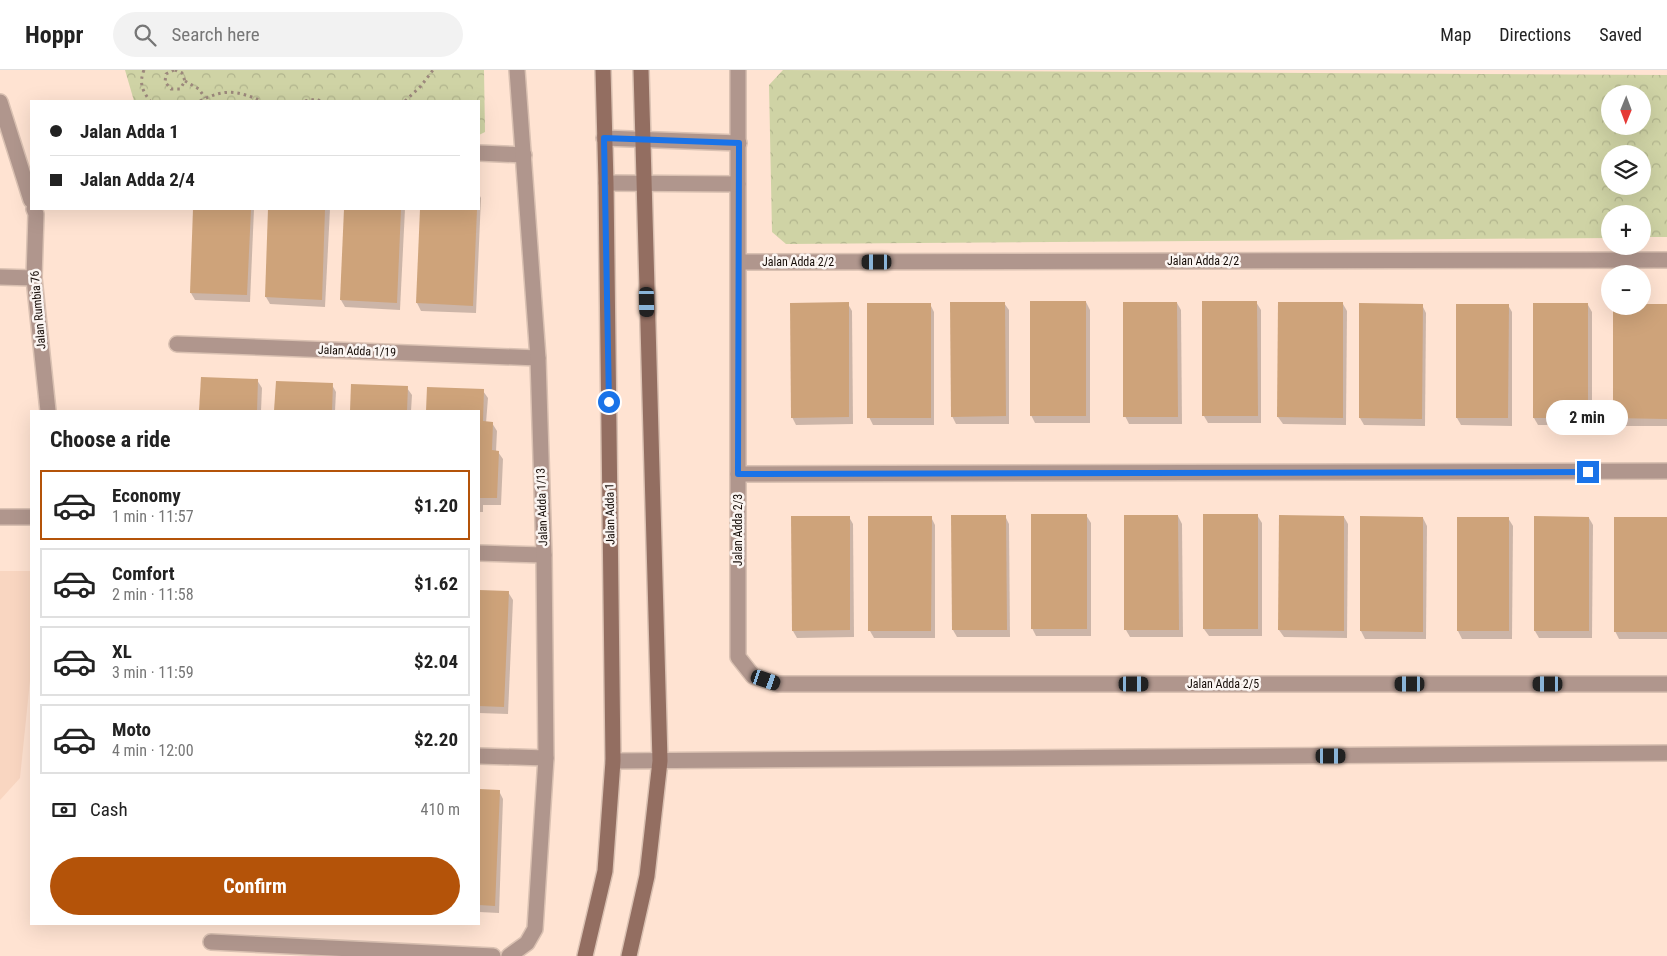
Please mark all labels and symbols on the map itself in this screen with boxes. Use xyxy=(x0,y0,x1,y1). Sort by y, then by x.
north arrow xyxy=(1601,85,1651,135)
street label: Jalan Adda 2/2 xyxy=(1167,254,1239,268)
street label: Jalan Adda 2/2 xyxy=(762,255,834,269)
car xyxy=(862,255,892,270)
street label: Jalan Rumbia 76 xyxy=(28,270,48,350)
car xyxy=(639,287,654,317)
street label: Jalan Adda 1/19 xyxy=(318,343,396,359)
route start xyxy=(598,391,620,413)
callout: 2 min xyxy=(1547,400,1629,434)
route end xyxy=(1577,461,1599,483)
street label: Jalan Adda 1/13 xyxy=(534,468,550,546)
street label: Jalan Adda 1 xyxy=(602,483,618,545)
street label: Jalan Adda 2/3 xyxy=(731,494,745,566)
car xyxy=(749,668,782,692)
car xyxy=(1119,677,1149,692)
street label: Jalan Adda 2/5 xyxy=(1187,677,1259,691)
car xyxy=(1395,677,1425,692)
car xyxy=(1533,677,1563,692)
car xyxy=(1316,749,1346,764)

